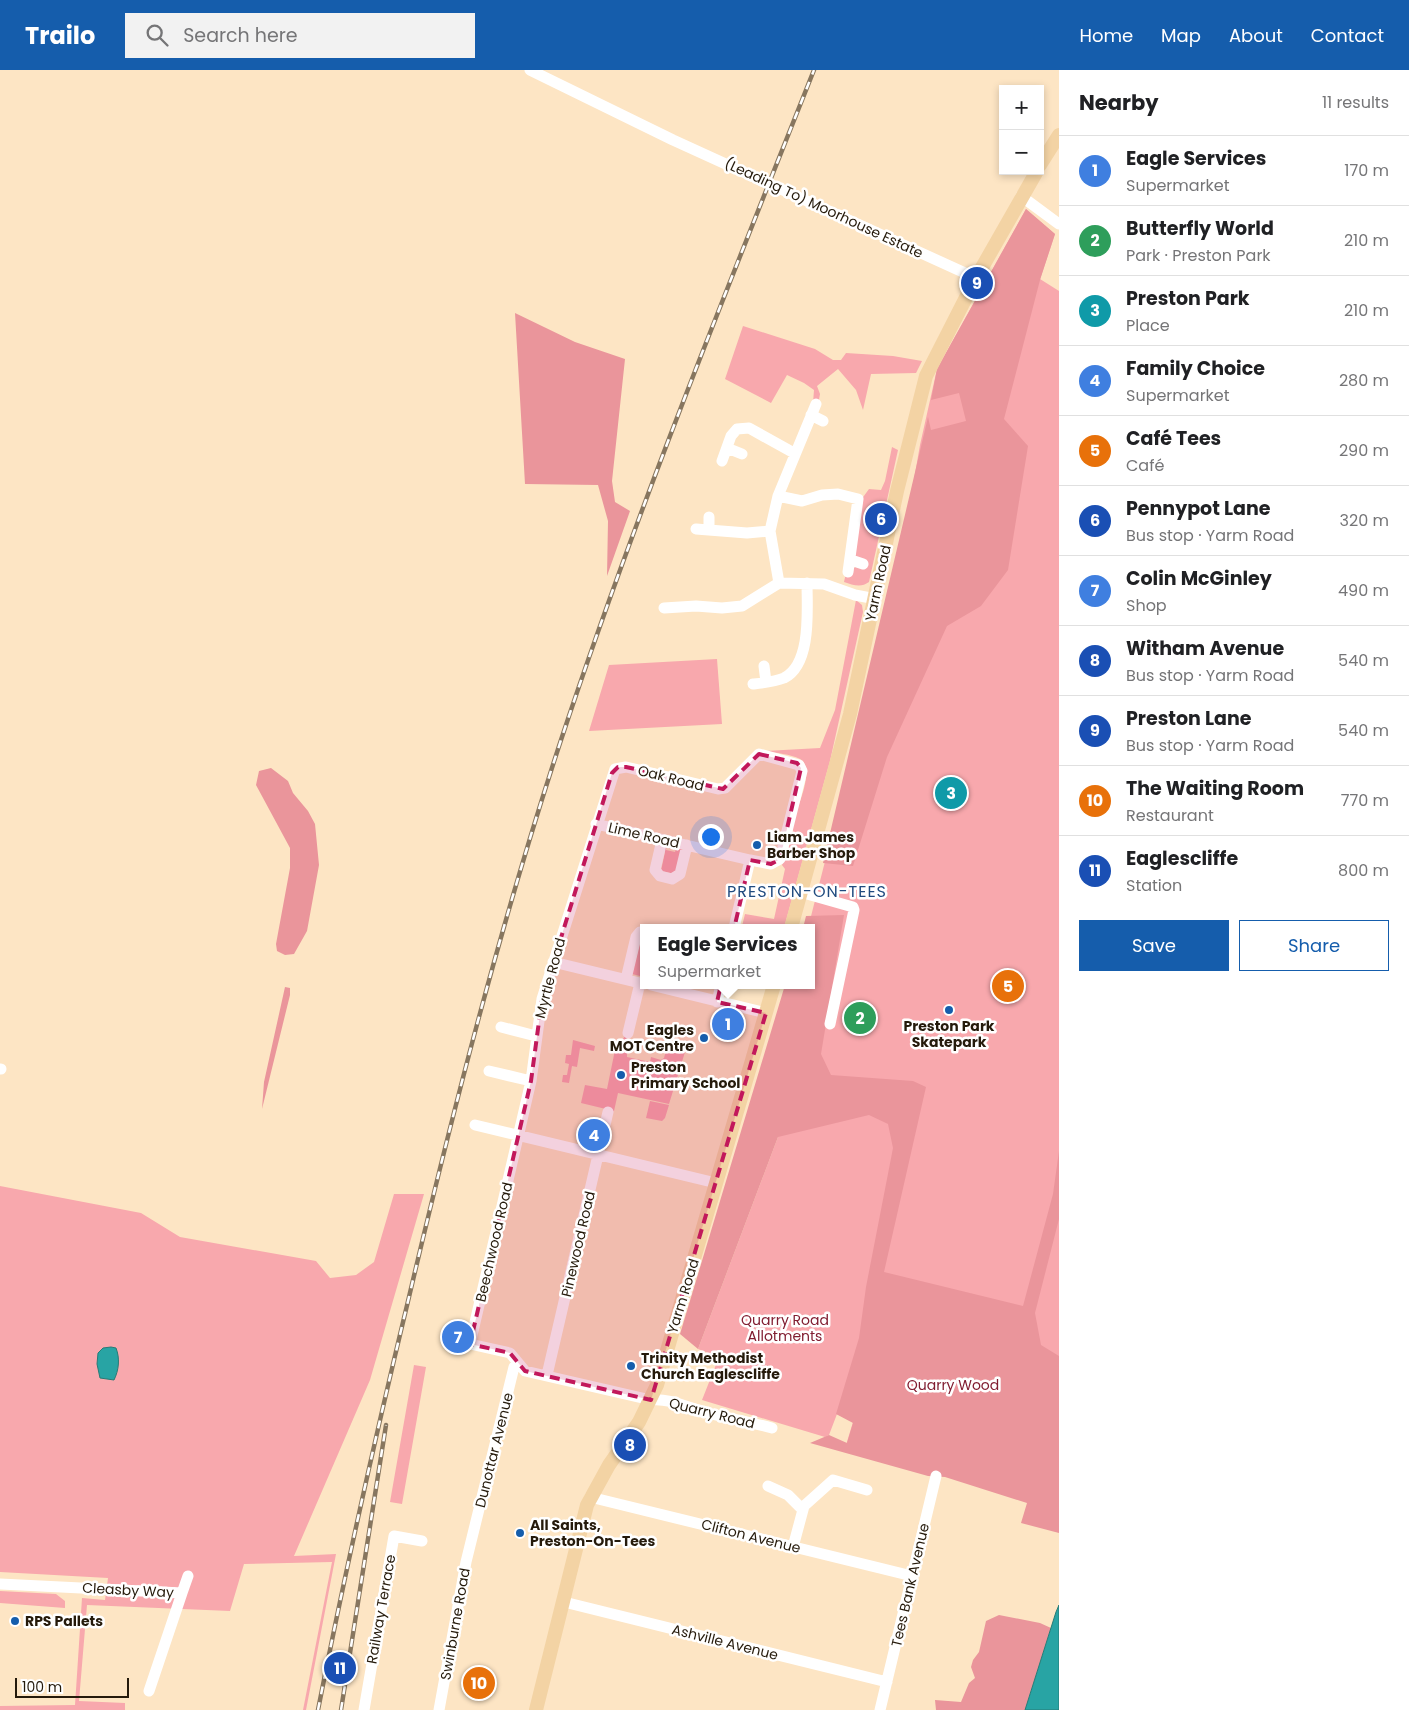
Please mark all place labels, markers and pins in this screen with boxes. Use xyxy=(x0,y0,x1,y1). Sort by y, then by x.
pin: 9 xyxy=(961,264,993,302)
pin: 6 xyxy=(865,500,897,538)
pin: 3 xyxy=(935,774,967,812)
place label: Liam James Barber Shop xyxy=(767,827,856,863)
marker: Liam James Barber Shop xyxy=(751,839,763,851)
pin: 5 xyxy=(992,967,1024,1005)
pin: 2 xyxy=(844,999,876,1037)
marker: Preston Park Skatepark xyxy=(943,1004,955,1016)
pin: 1 xyxy=(712,1005,744,1043)
place label: Preston Park Skatepark xyxy=(903,1016,995,1052)
place label: Eagles MOT Centre xyxy=(610,1020,694,1056)
marker: Eagles MOT Centre xyxy=(698,1032,710,1044)
place label: Preston Primary School xyxy=(631,1057,740,1093)
marker: Preston Primary School xyxy=(615,1069,627,1081)
pin: 4 xyxy=(578,1116,610,1154)
pin: 7 xyxy=(442,1318,474,1356)
place label: Trinity Methodist Church Eaglescliffe xyxy=(641,1348,780,1384)
marker: Trinity Methodist Church Eaglescliffe xyxy=(625,1360,637,1372)
pin: 8 xyxy=(614,1426,646,1464)
place label: All Saints, Preston-On-Tees xyxy=(530,1515,655,1551)
marker: All Saints, Preston-On-Tees xyxy=(514,1527,526,1539)
place label: RPS Pallets xyxy=(25,1611,103,1631)
marker: RPS Pallets xyxy=(9,1615,21,1627)
pin: 11 xyxy=(324,1649,356,1687)
pin: 10 xyxy=(463,1664,495,1702)

